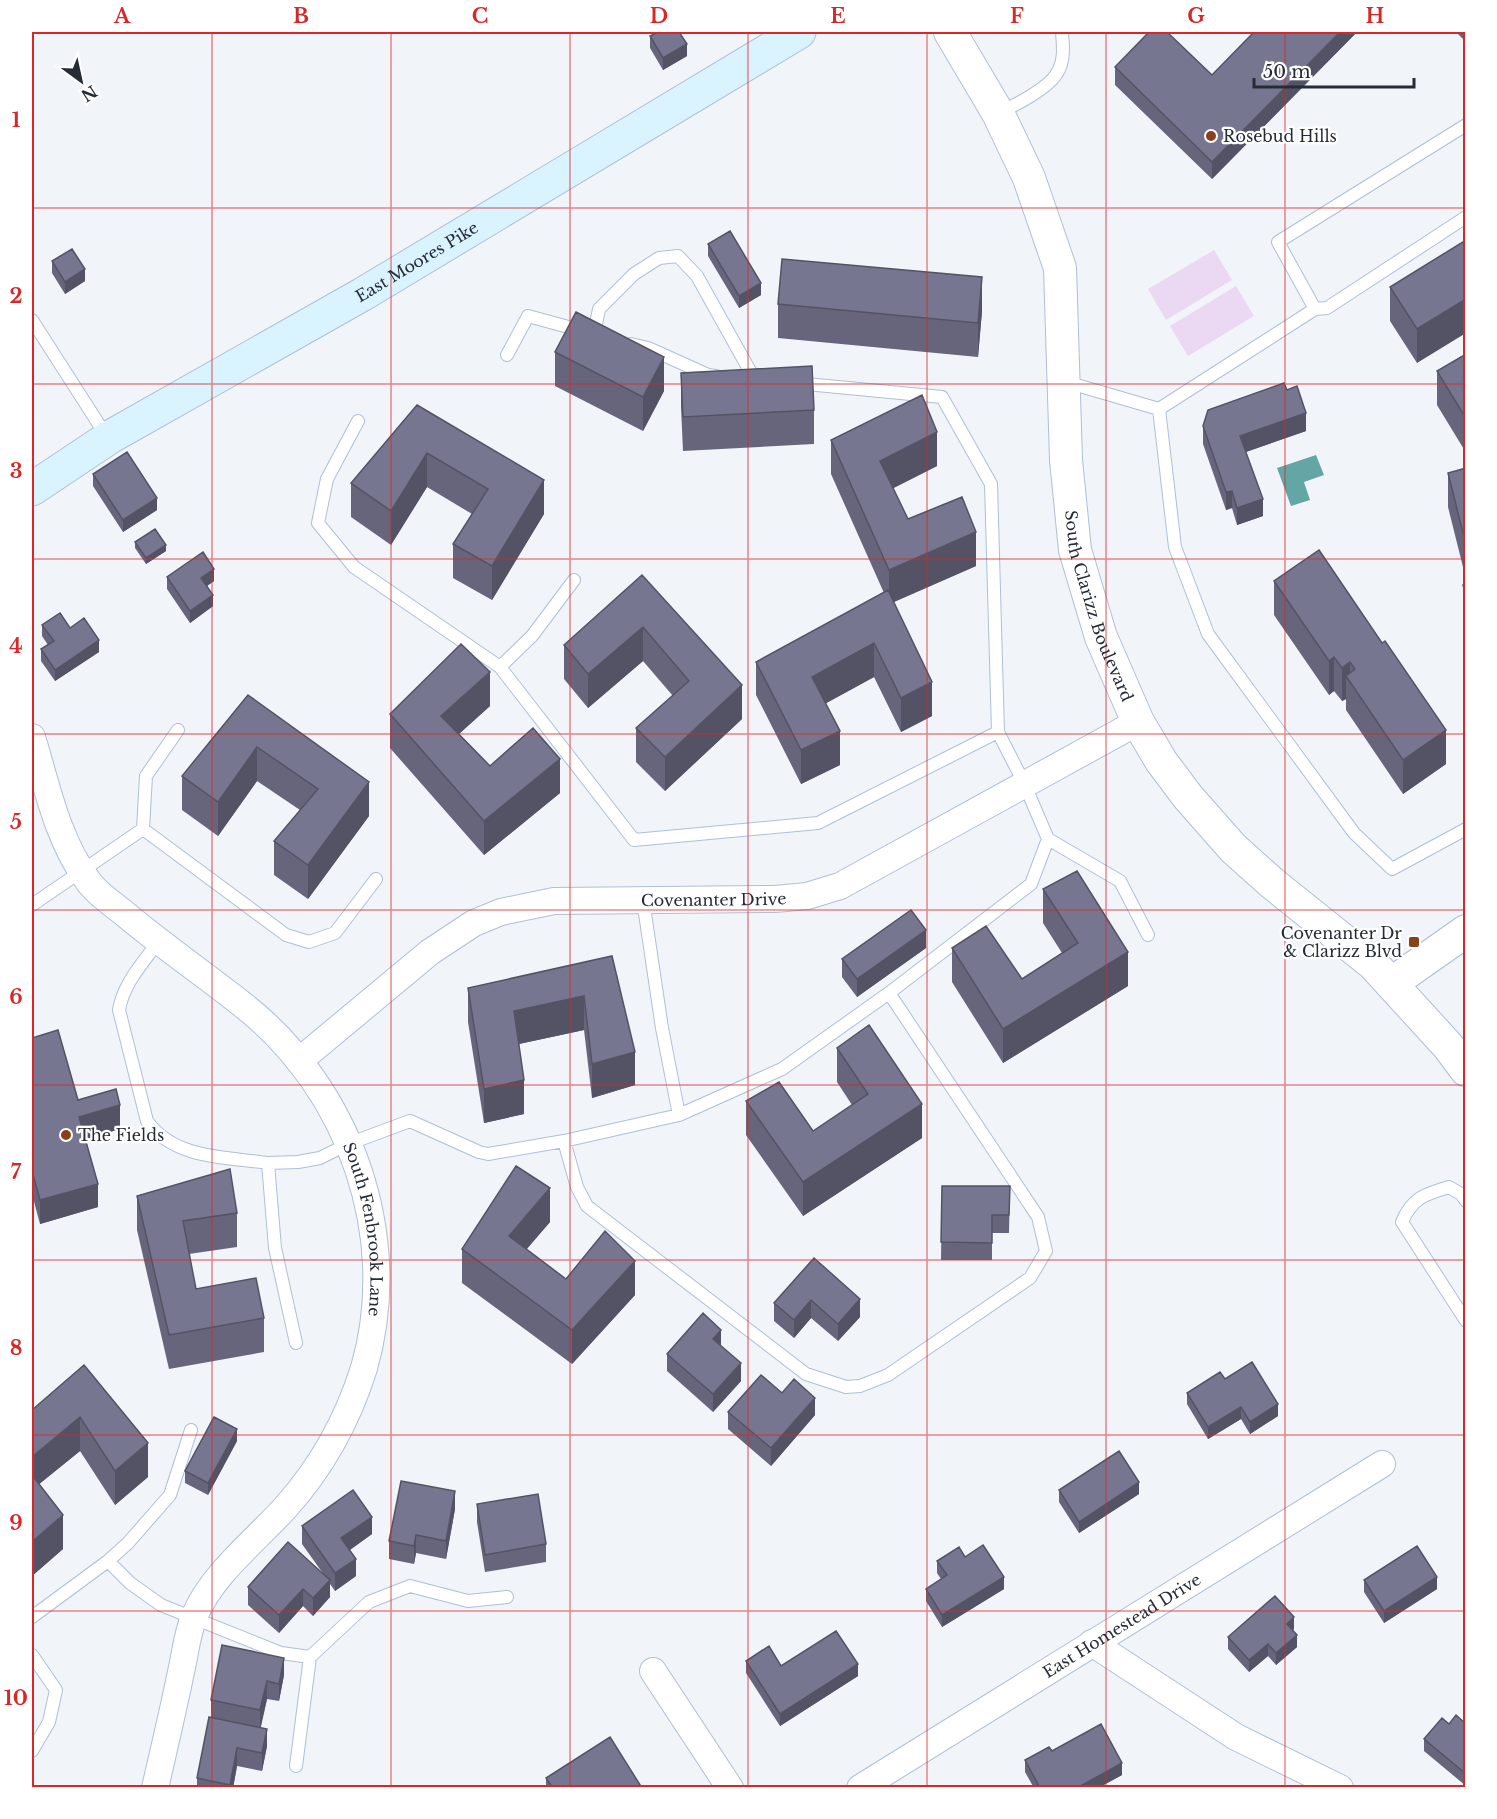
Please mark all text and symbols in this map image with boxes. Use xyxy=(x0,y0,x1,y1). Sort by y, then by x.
text: A xyxy=(113,4,131,28)
text: B xyxy=(293,4,309,28)
text: C xyxy=(472,4,488,28)
text: D xyxy=(650,4,668,28)
text: E xyxy=(830,4,846,28)
text: F xyxy=(1010,4,1024,28)
text: G xyxy=(1187,4,1205,28)
text: H xyxy=(1366,4,1385,28)
north arrow xyxy=(51,51,111,111)
scale bar xyxy=(1254,51,1414,89)
text: 50 m xyxy=(1263,61,1311,83)
text: N xyxy=(77,81,101,106)
text: 1 xyxy=(12,108,21,132)
place label: Rosebud Hills xyxy=(1223,126,1337,146)
marker: Rosebud Hills xyxy=(1204,129,1218,143)
street label: East Moores Pike xyxy=(352,217,482,306)
text: 2 xyxy=(9,284,23,308)
text: 3 xyxy=(10,459,22,483)
street label: South Clarizz Boulevard xyxy=(1061,509,1138,705)
text: 4 xyxy=(9,634,23,658)
text: 5 xyxy=(10,810,22,834)
street label: Covenanter Drive xyxy=(641,888,787,910)
place label: Covenanter Dr & Clarizz Blvd xyxy=(1281,923,1402,961)
marker: Covenanter Dr & Clarizz Blvd xyxy=(1407,935,1421,949)
text: 6 xyxy=(9,985,23,1009)
place label: The Fields xyxy=(78,1125,164,1145)
marker: The Fields xyxy=(59,1128,73,1142)
street label: South Fenbrook Lane xyxy=(339,1139,386,1317)
text: 7 xyxy=(11,1160,22,1184)
text: 8 xyxy=(10,1336,22,1360)
text: 9 xyxy=(9,1511,23,1535)
street label: East Homestead Drive xyxy=(1039,1569,1204,1682)
text: 10 xyxy=(4,1686,28,1710)

